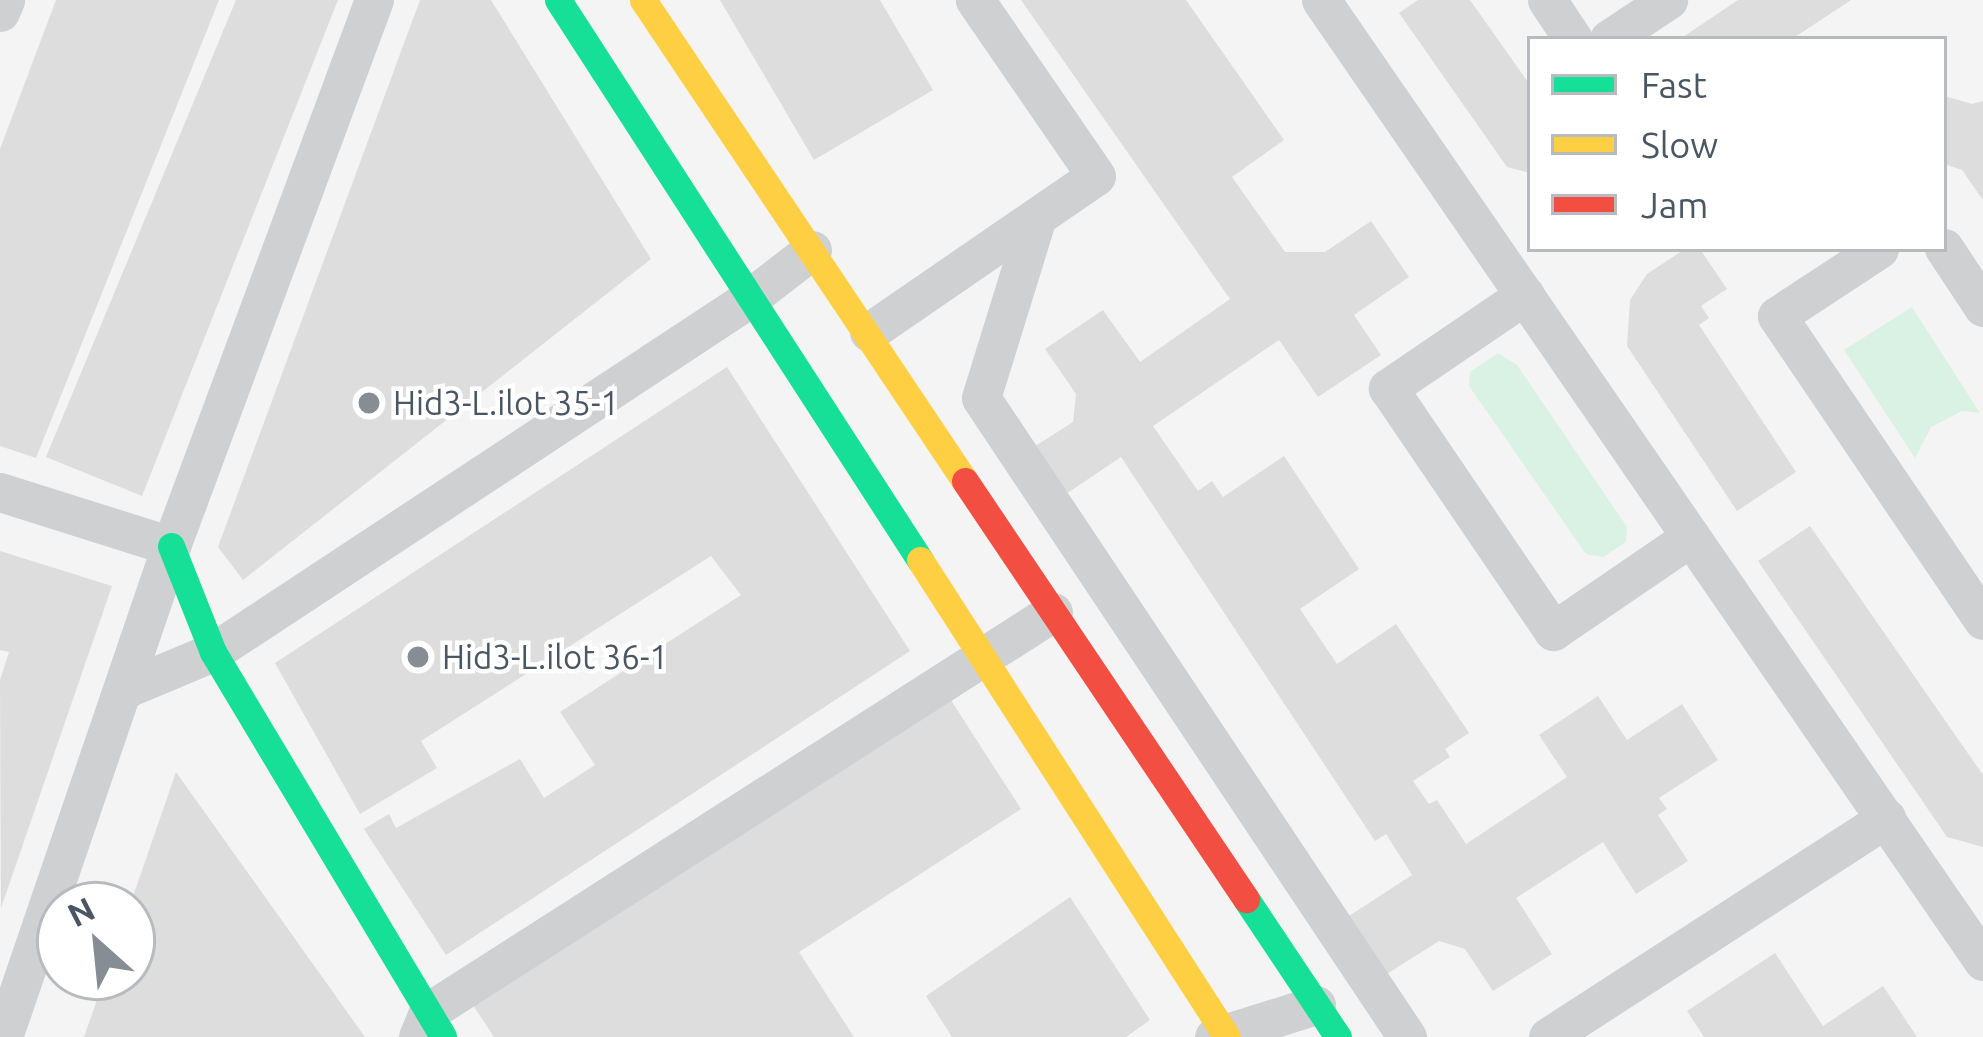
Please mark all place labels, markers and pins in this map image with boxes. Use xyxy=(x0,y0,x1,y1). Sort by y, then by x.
place label: Hid3-L.ilot 35-1 xyxy=(393,383,619,423)
marker: Hid3-L.ilot 35-1 xyxy=(356,390,382,416)
place label: Hid3-L.ilot 36-1 xyxy=(442,637,668,677)
marker: Hid3-L.ilot 36-1 xyxy=(405,644,431,670)

